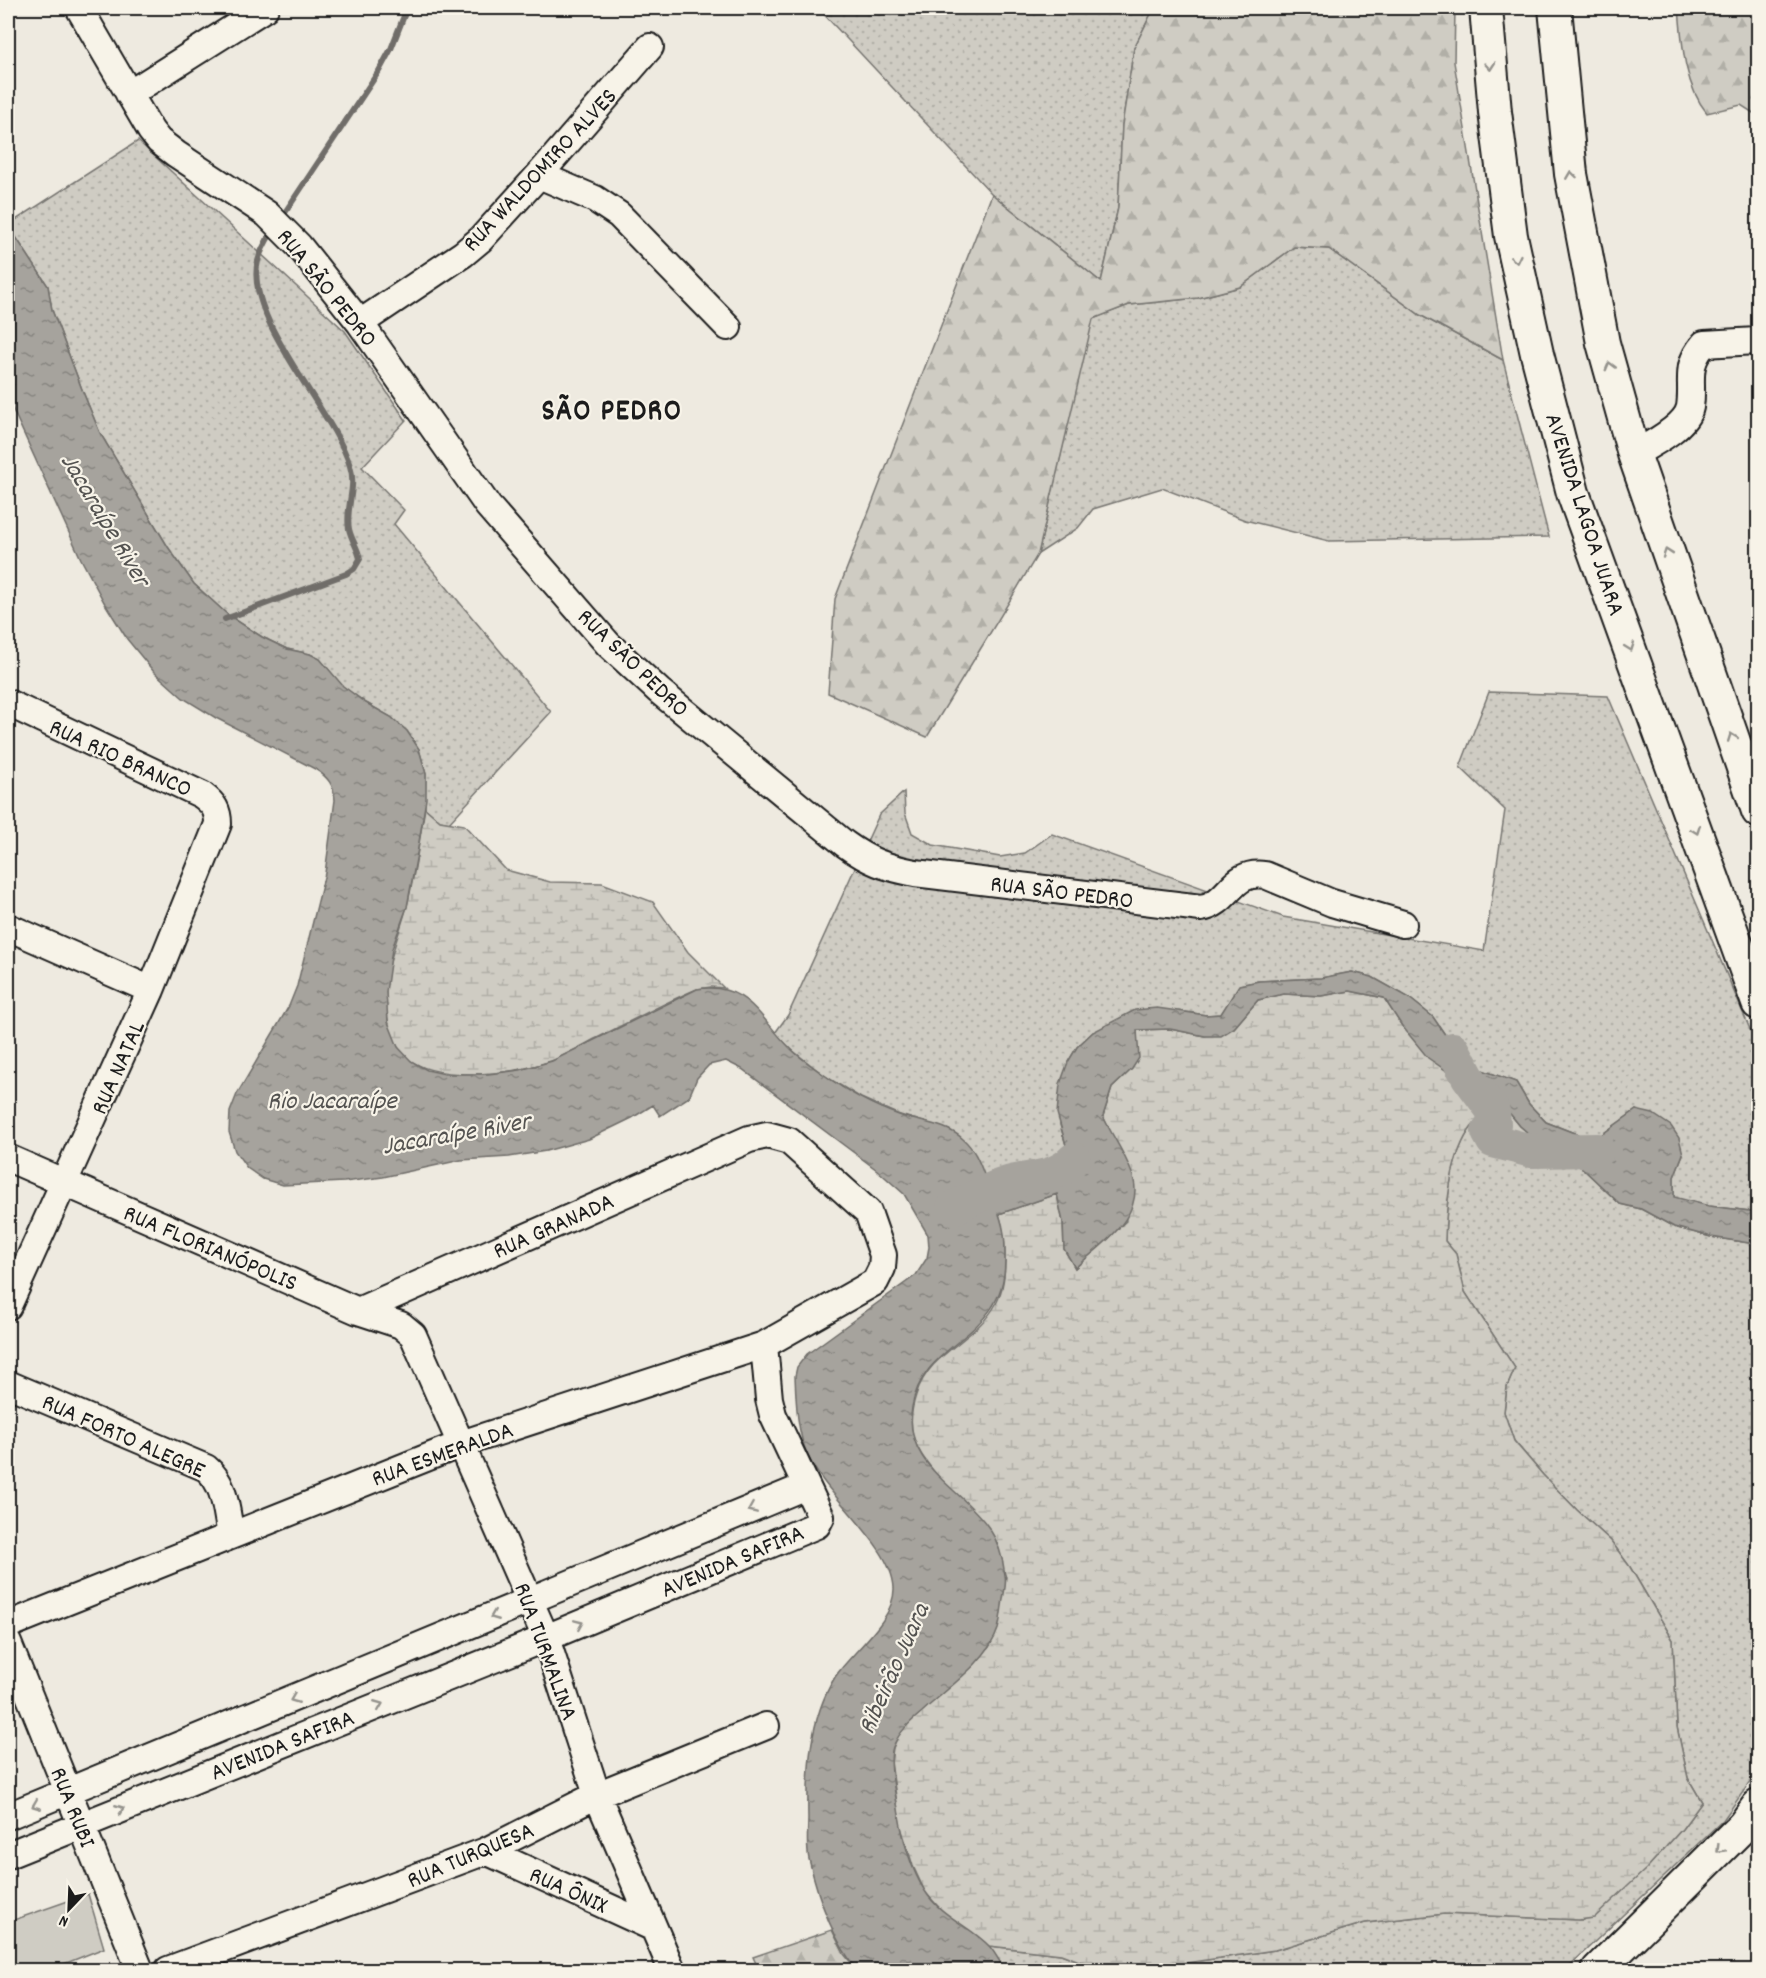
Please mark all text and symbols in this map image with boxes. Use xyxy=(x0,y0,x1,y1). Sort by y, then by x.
one-way arrow xyxy=(1483,61,1496,70)
street label: RUA WALDOMIRO ALVES xyxy=(456,82,626,261)
one-way arrow xyxy=(1566,171,1578,180)
street label: RUA SÃO PEDRO xyxy=(267,222,384,355)
one-way arrow xyxy=(1509,254,1522,264)
one-way arrow xyxy=(1604,361,1617,371)
district label: SÃO PEDRO xyxy=(542,392,682,435)
street label: AVENIDA LAGOA JUARA xyxy=(1534,409,1632,621)
water label: Jacaraípe River xyxy=(50,447,160,597)
one-way arrow xyxy=(1662,548,1675,558)
street label: RUA SÃO PEDRO xyxy=(568,602,695,726)
one-way arrow xyxy=(1622,641,1635,652)
street label: RUA RIO BRANCO xyxy=(43,712,197,808)
one-way arrow xyxy=(1726,732,1739,742)
one-way arrow xyxy=(1689,824,1702,835)
street label: RUA SÃO PEDRO xyxy=(988,868,1135,920)
street label: RUA NATAL xyxy=(84,1016,156,1121)
water label: Rio Jacaraípe xyxy=(267,1084,398,1121)
water label: Jacaraípe River xyxy=(380,1104,537,1167)
street label: RUA GRANADA xyxy=(488,1186,620,1270)
street label: RUA FLORIANÓPOLIS xyxy=(118,1198,302,1302)
street label: RUA FORTO ALEGRE xyxy=(36,1387,210,1489)
street label: RUA ESMERALDA xyxy=(367,1414,519,1497)
one-way arrow xyxy=(747,1502,758,1514)
street label: AVENIDA SAFIRA xyxy=(656,1517,810,1608)
street label: RUA TURMALINA xyxy=(504,1579,585,1726)
water label: Ribeirão Juara xyxy=(850,1596,941,1741)
one-way arrow xyxy=(489,1609,500,1621)
one-way arrow xyxy=(573,1619,584,1631)
one-way arrow xyxy=(290,1692,301,1704)
one-way arrow xyxy=(373,1700,384,1712)
street label: AVENIDA SAFIRA xyxy=(206,1702,360,1791)
street label: RUA RUBI xyxy=(40,1763,103,1854)
one-way arrow xyxy=(32,1798,43,1810)
one-way arrow xyxy=(114,1804,125,1816)
street label: RUA TURQUESA xyxy=(402,1815,540,1899)
one-way arrow xyxy=(1716,1842,1727,1853)
street label: RUA ÔNIX xyxy=(523,1859,612,1924)
north arrow xyxy=(39,1879,99,1939)
text: N xyxy=(56,1908,72,1933)

